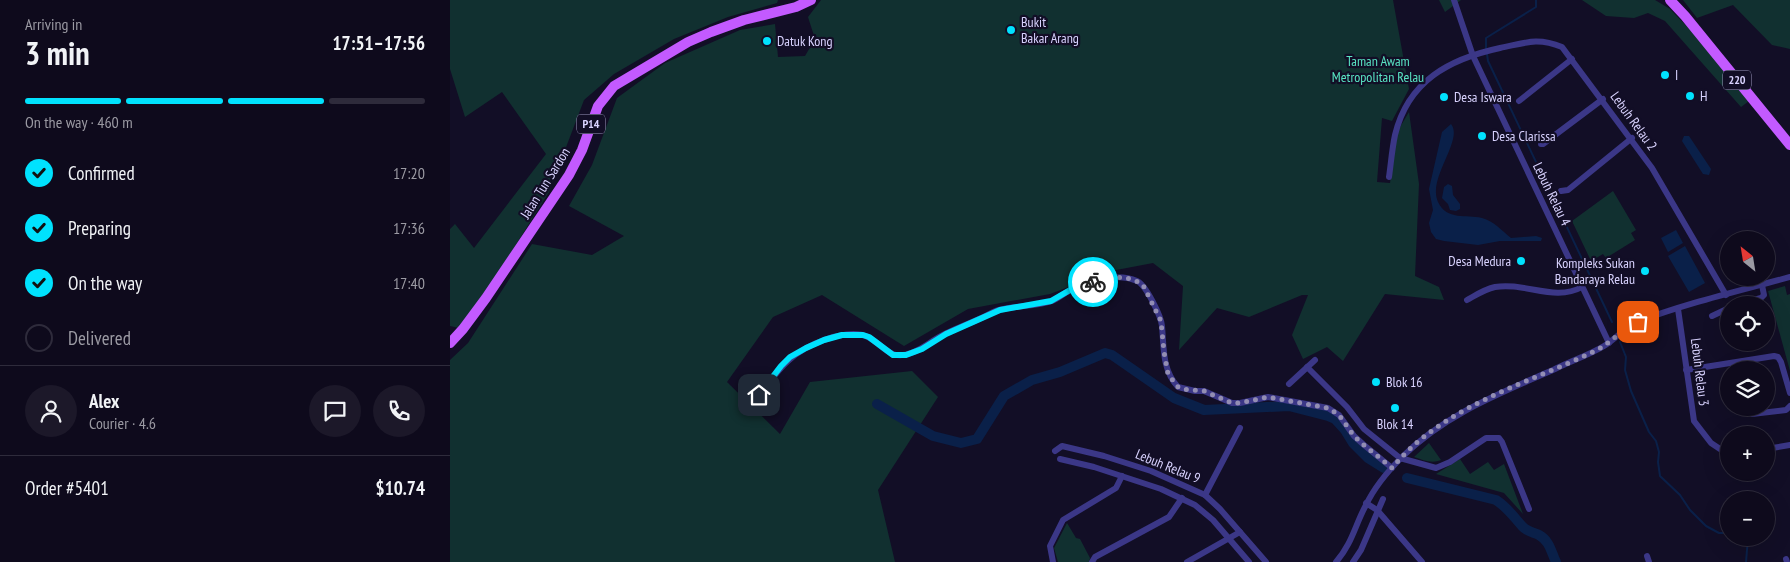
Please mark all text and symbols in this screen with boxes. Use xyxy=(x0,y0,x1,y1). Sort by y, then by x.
place label: Bukit Bakar Arang xyxy=(1021,13,1079,47)
text: Arriving in xyxy=(25,14,82,34)
marker: Bukit Bakar Arang xyxy=(1005,24,1017,36)
text: 17:51–17:56 xyxy=(332,31,425,55)
text: 3 min xyxy=(25,32,90,74)
place label: Datuk Kong xyxy=(777,32,833,50)
marker: Datuk Kong xyxy=(761,35,773,47)
park label: Taman Awam Metropolitan Relau xyxy=(1332,52,1424,86)
place label: I xyxy=(1675,66,1678,84)
marker: I xyxy=(1659,69,1671,81)
road number: 220 xyxy=(1723,70,1751,90)
place label: H xyxy=(1700,87,1708,105)
place label: Desa Iswara xyxy=(1454,88,1512,106)
street label: Lebuh Relau 2 xyxy=(1607,88,1661,154)
marker: H xyxy=(1684,90,1696,102)
marker: Desa Iswara xyxy=(1438,91,1450,103)
text: On the way · 460 m xyxy=(25,112,133,132)
road number: P14 xyxy=(577,115,605,134)
place label: Desa Clarissa xyxy=(1492,127,1556,145)
marker: Desa Clarissa xyxy=(1476,130,1488,142)
street label: Jalan Tun Sardon xyxy=(516,144,574,223)
icon: check xyxy=(25,159,53,187)
street label: Lebuh Relau 4 xyxy=(1529,159,1575,229)
text: Confirmed xyxy=(68,161,135,185)
text: 17:20 xyxy=(393,163,425,183)
icon: check xyxy=(25,214,53,242)
text: Preparing xyxy=(68,216,131,240)
text: 17:36 xyxy=(393,218,425,238)
north arrow xyxy=(1720,231,1775,286)
map controls xyxy=(1720,231,1775,546)
place label: Desa Medura xyxy=(1448,252,1511,270)
place label: Kompleks Sukan Bandaraya Relau xyxy=(1555,254,1635,288)
marker: Desa Medura xyxy=(1515,255,1527,267)
courier xyxy=(1068,257,1118,307)
marker: Kompleks Sukan Bandaraya Relau xyxy=(1639,265,1651,277)
icon: bike xyxy=(1079,268,1107,296)
icon: check xyxy=(25,269,53,297)
text: On the way xyxy=(68,271,142,295)
text: 17:40 xyxy=(393,273,425,293)
button: locate xyxy=(1720,296,1775,351)
pin xyxy=(1617,301,1659,343)
icon: bag xyxy=(1624,308,1652,336)
text: Delivered xyxy=(68,326,131,350)
street label: Lebuh Relau 3 xyxy=(1687,337,1713,407)
button: layers xyxy=(1720,361,1775,416)
place label: Blok 16 xyxy=(1386,373,1423,391)
pin xyxy=(738,374,780,416)
marker: Blok 16 xyxy=(1370,376,1382,388)
icon: home xyxy=(745,381,773,409)
button: person xyxy=(25,385,77,437)
button: chat xyxy=(309,385,361,437)
button: phone xyxy=(373,385,425,437)
text: Alex xyxy=(89,389,119,413)
marker: Blok 14 xyxy=(1389,402,1401,414)
text: Courier · 4.6 xyxy=(89,413,156,433)
place label: Blok 14 xyxy=(1377,415,1414,433)
button: + xyxy=(1720,426,1775,481)
street label: Lebuh Relau 9 xyxy=(1133,445,1203,487)
text: Order #5401 xyxy=(25,476,109,500)
text: $10.74 xyxy=(376,476,425,500)
button: − xyxy=(1720,491,1775,546)

